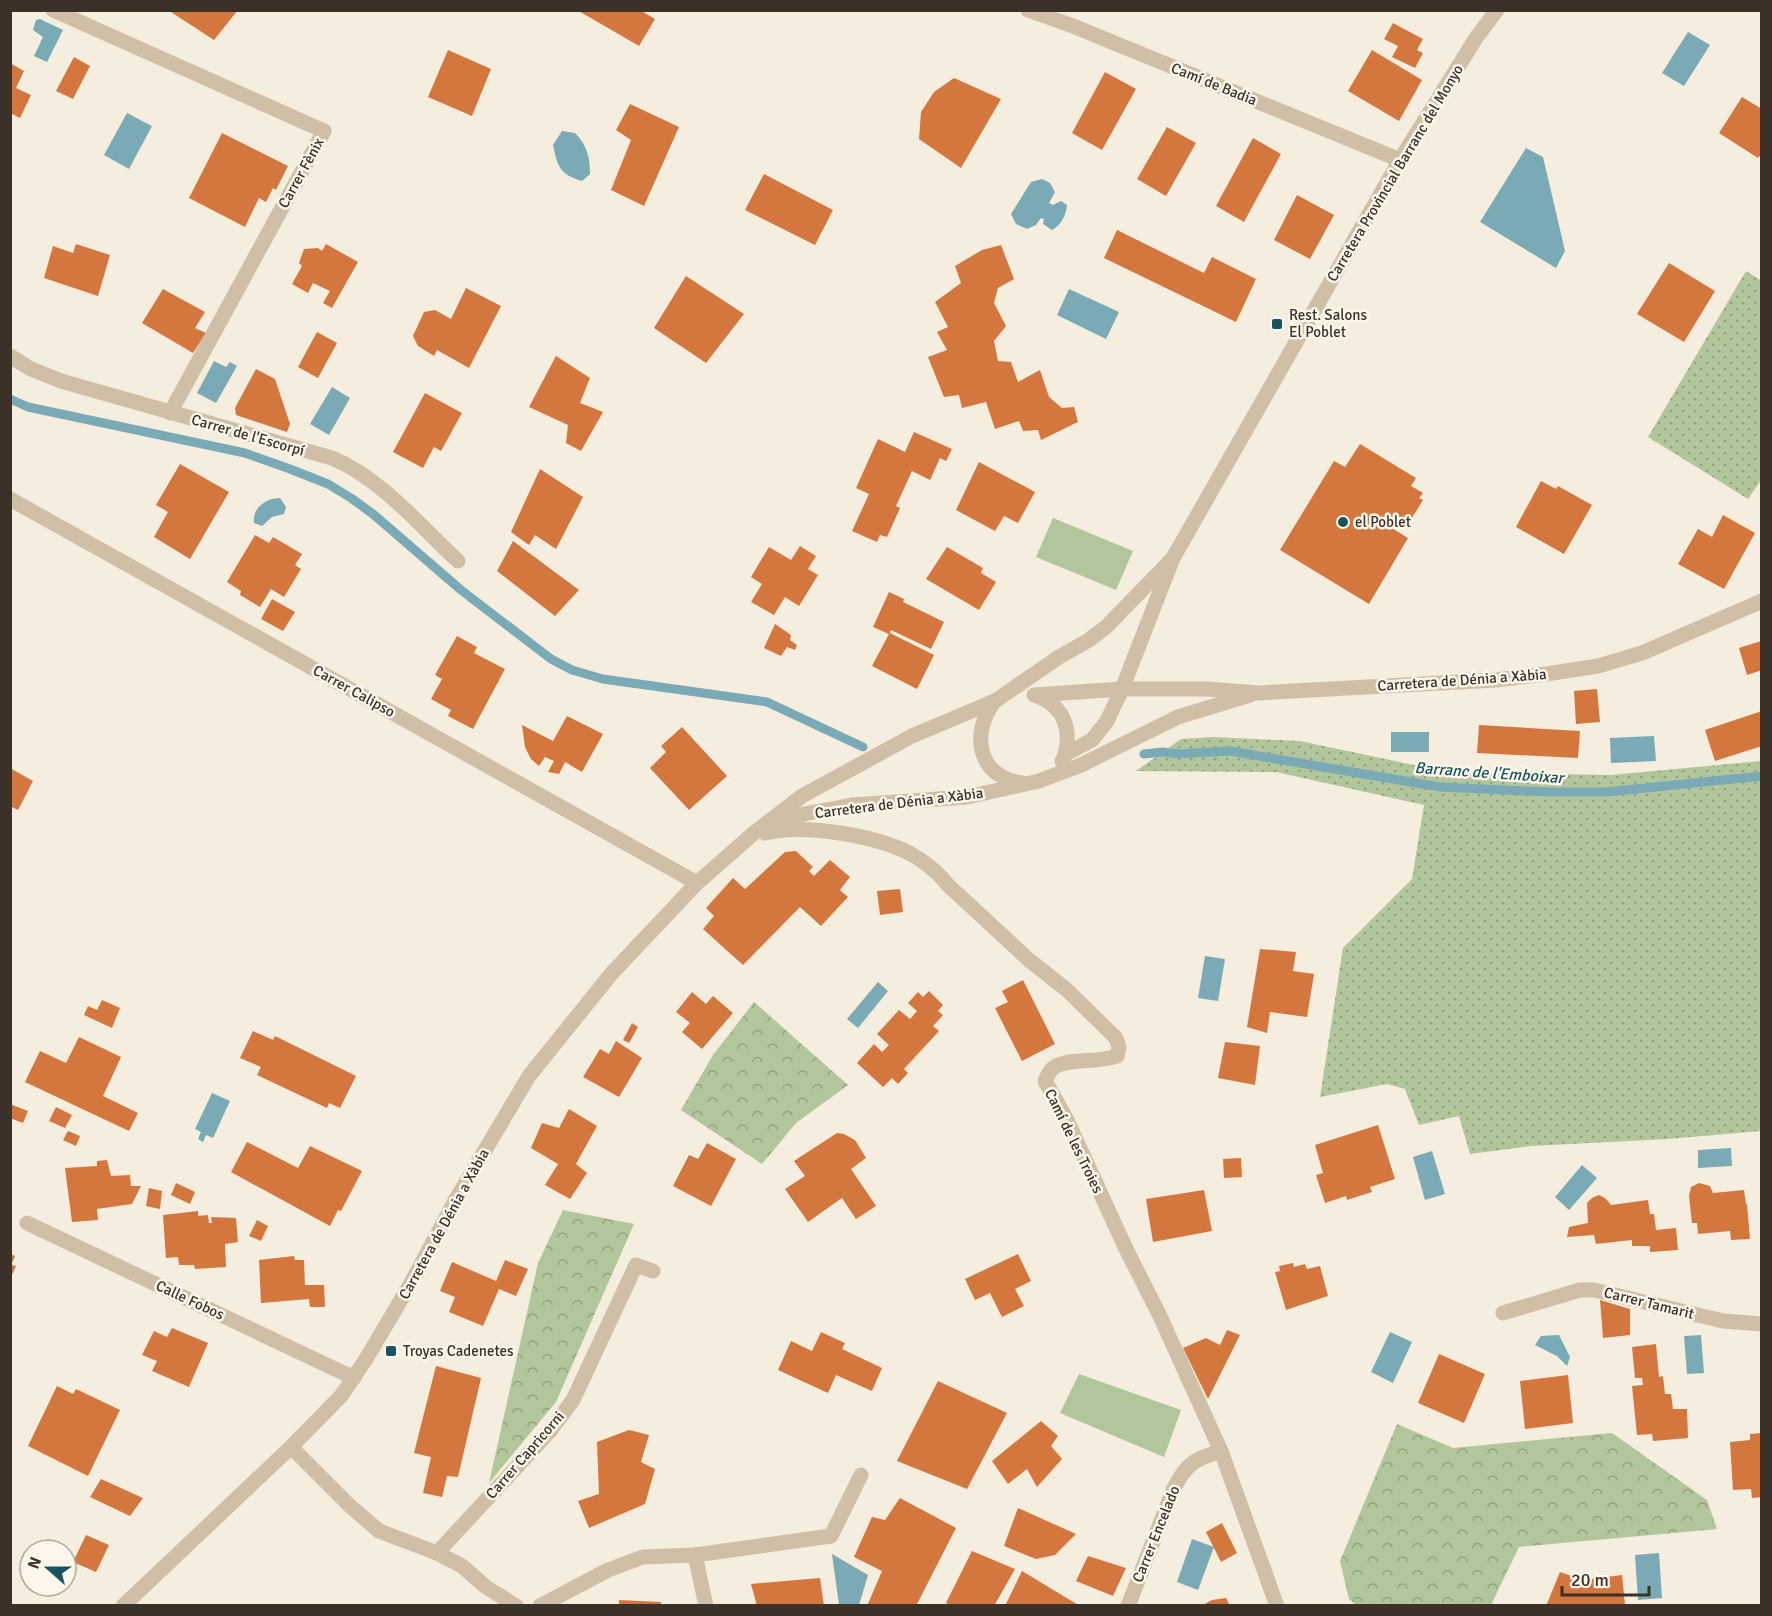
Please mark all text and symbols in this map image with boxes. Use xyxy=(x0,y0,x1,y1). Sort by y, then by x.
street label: Camí de Badia xyxy=(1169,59,1259,109)
street label: Carretera Provincial Barranc del Monyo xyxy=(1323,61,1467,285)
street label: Carrer Fènix xyxy=(274,135,328,211)
place label: Rest. Salons El Poblet xyxy=(1289,306,1368,341)
marker: Rest. Salons El Poblet xyxy=(1270,317,1284,331)
street label: Carrer de l'Escorpí xyxy=(189,410,307,460)
place label: el Poblet xyxy=(1355,513,1411,531)
marker: el Poblet xyxy=(1336,515,1350,529)
street label: Carrer Calipso xyxy=(310,661,398,721)
street label: Carretera de Dénia a Xàbia xyxy=(1377,665,1547,695)
water label: Barranc de l'Emboixar xyxy=(1414,758,1566,788)
street label: Carretera de Dénia a Xàbia xyxy=(814,784,984,822)
street label: Camí de les Troies xyxy=(1041,1086,1107,1197)
street label: Carretera de Dénia a Xàbia xyxy=(395,1145,493,1303)
street label: Calle Fobos xyxy=(153,1276,227,1324)
street label: Carrer Tamarit xyxy=(1602,1283,1696,1323)
place label: Troyas Cadenetes xyxy=(403,1342,514,1360)
marker: Troyas Cadenetes xyxy=(384,1344,398,1358)
street label: Carrer Capricorni xyxy=(482,1407,568,1503)
street label: Carrer Encelado xyxy=(1128,1483,1184,1585)
north arrow xyxy=(18,1538,78,1598)
text: N xyxy=(24,1554,46,1572)
scale bar xyxy=(1562,1559,1649,1597)
text: 20 m xyxy=(1571,1569,1609,1591)

